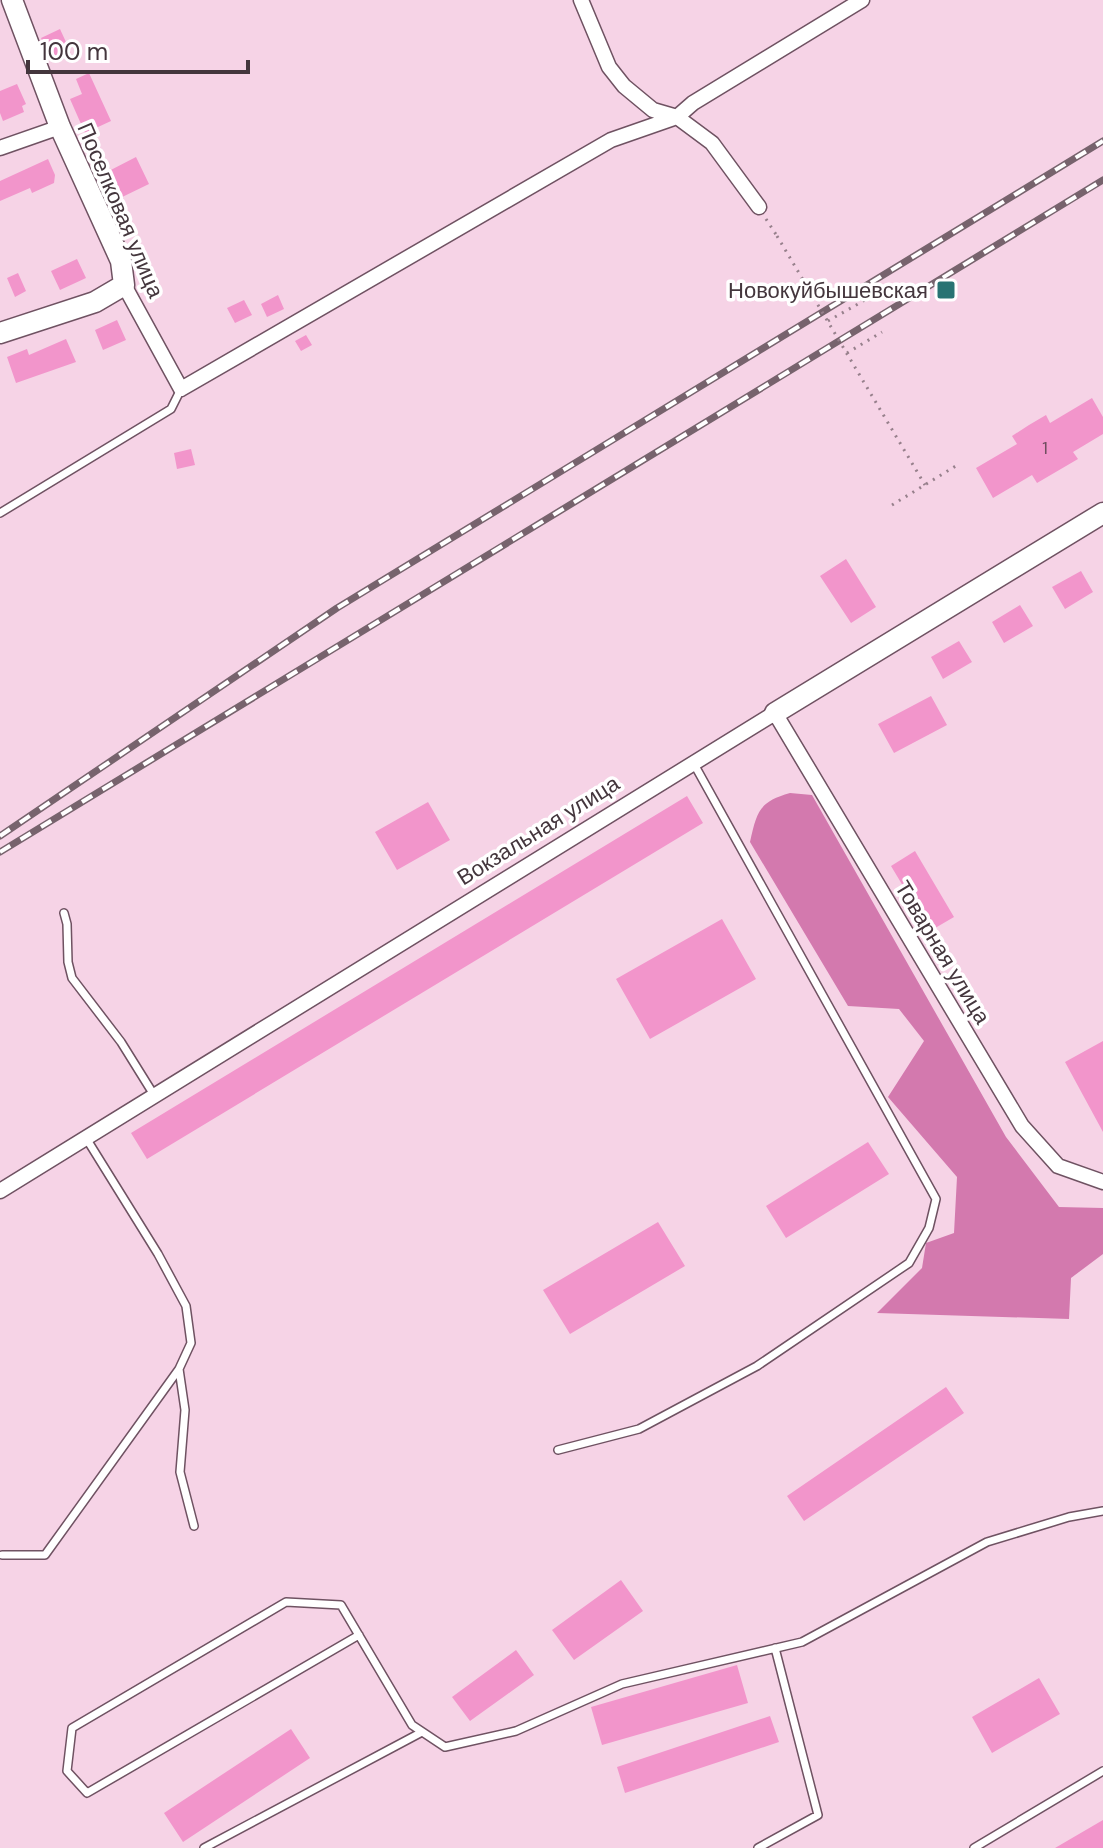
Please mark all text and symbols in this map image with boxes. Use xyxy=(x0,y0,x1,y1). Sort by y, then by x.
scale bar xyxy=(28,24,248,74)
text: 100 m xyxy=(40,36,108,67)
street label: Поселковая улица xyxy=(71,118,171,303)
place label: Новокуйбышевская xyxy=(728,276,928,305)
marker: Новокуйбышевская xyxy=(935,279,957,301)
house number: 1 xyxy=(1042,436,1048,460)
street label: Вокзальная улица xyxy=(452,768,625,892)
street label: Товарная улица xyxy=(888,875,997,1030)

